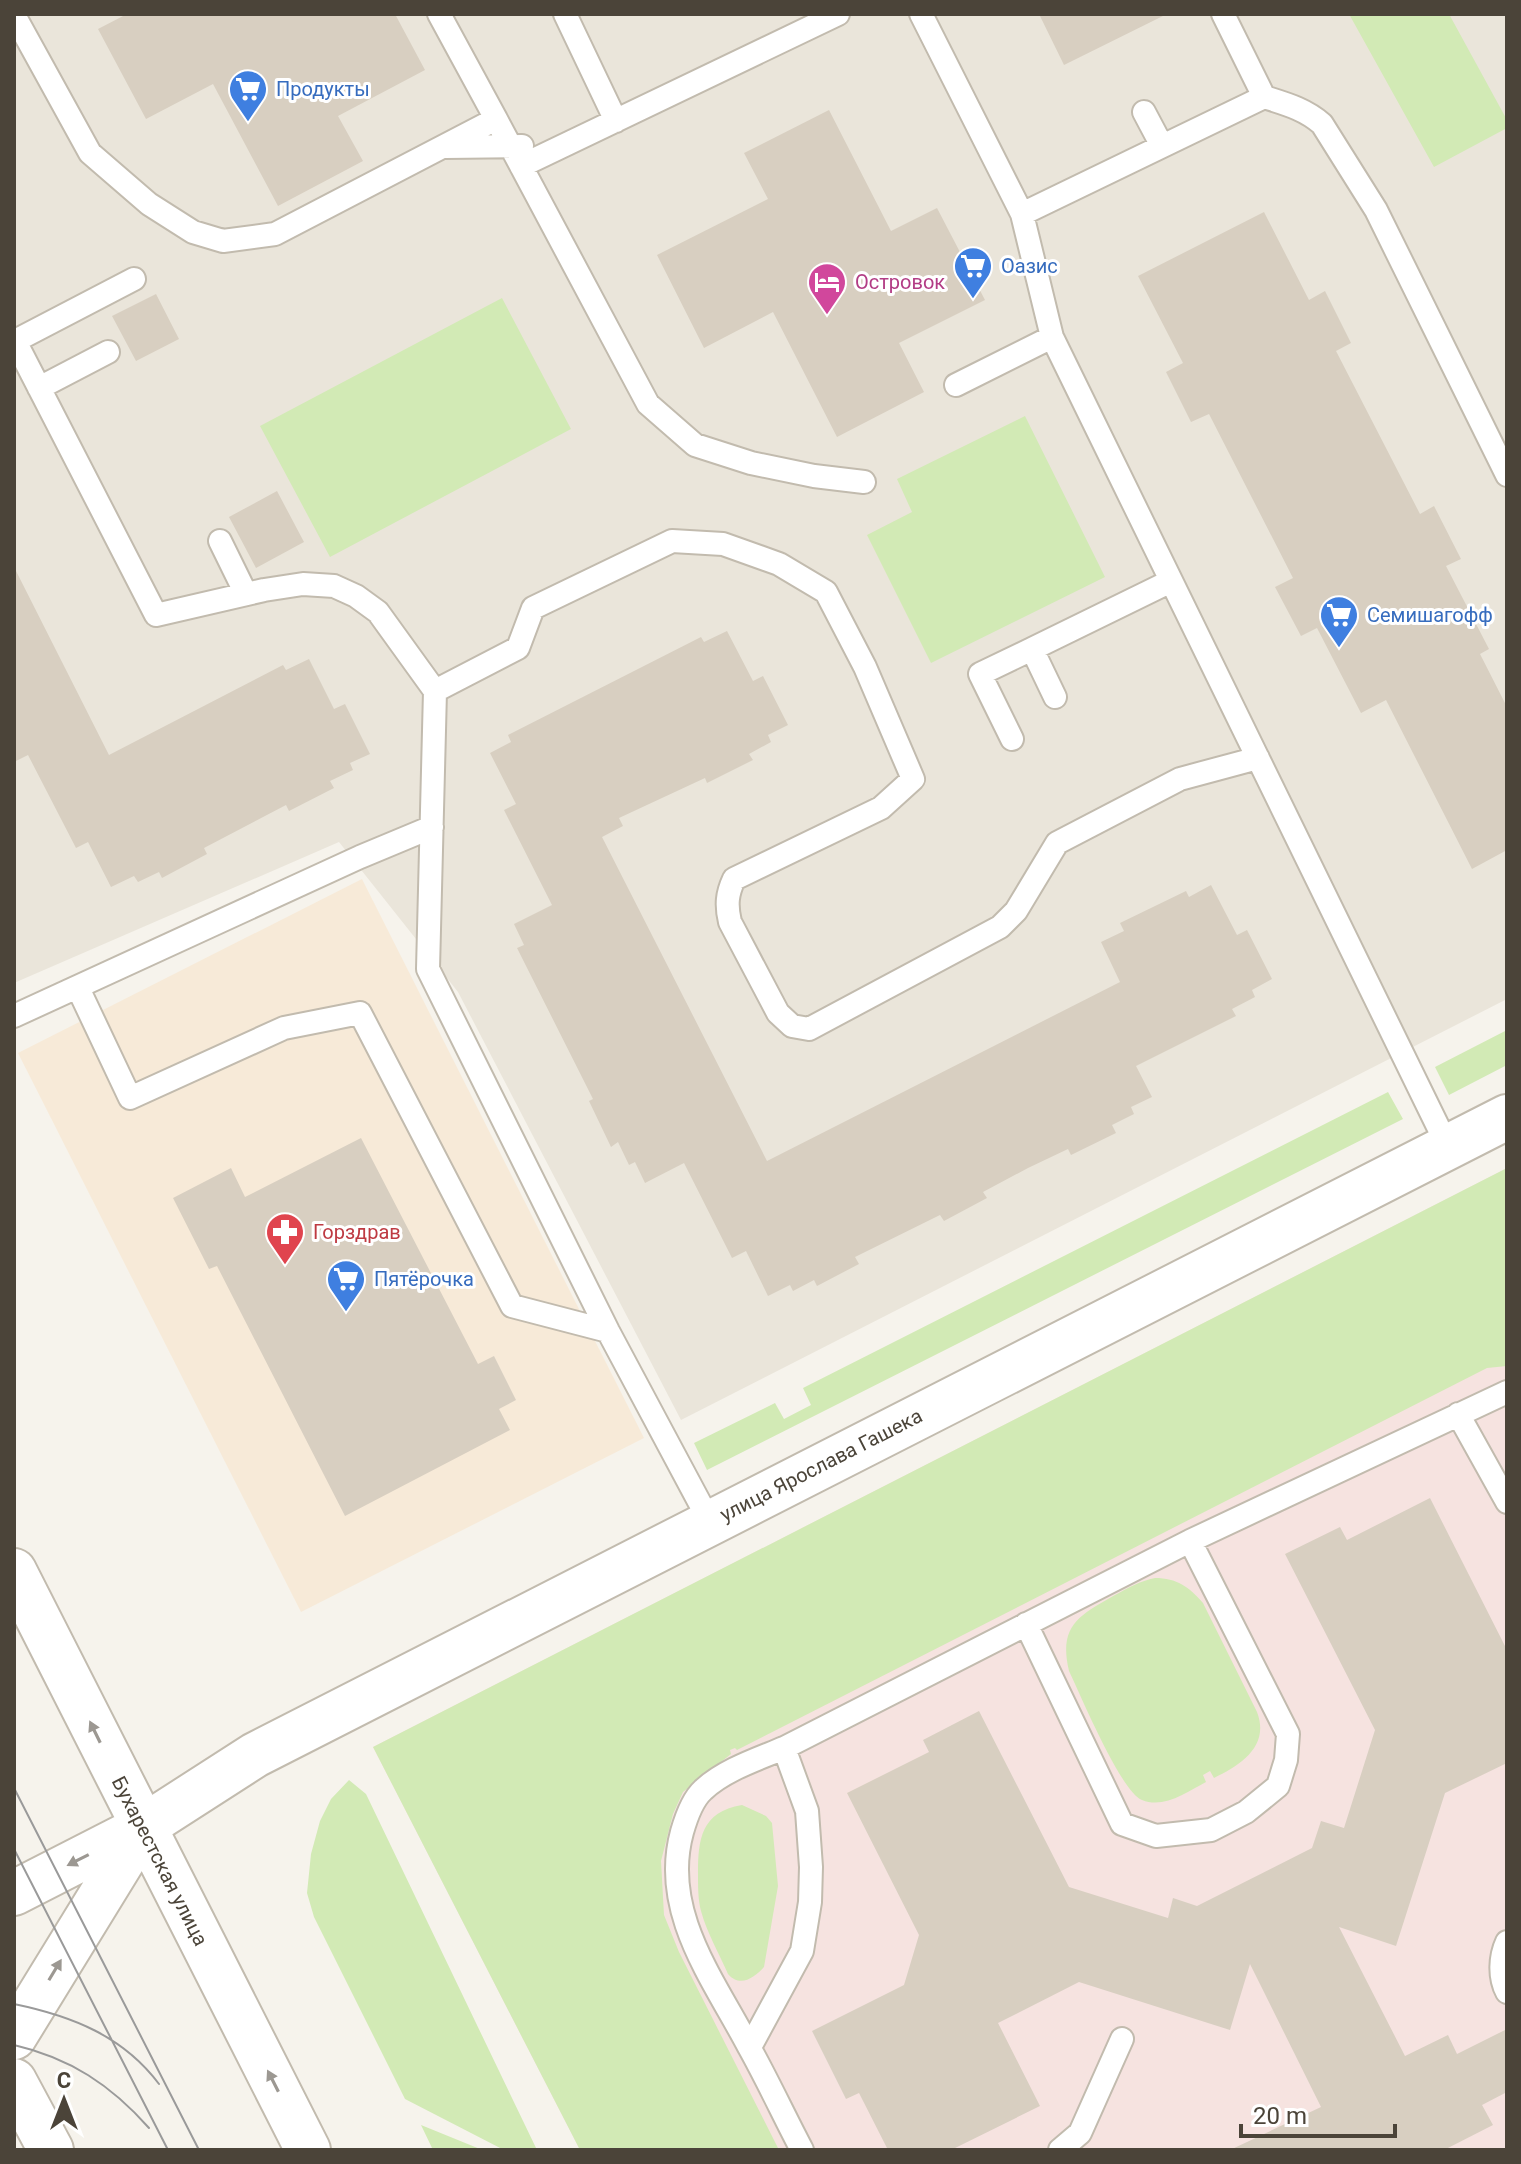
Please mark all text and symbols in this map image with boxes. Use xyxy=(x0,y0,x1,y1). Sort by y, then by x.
supermarket icon: Продукты xyxy=(227,68,269,123)
place label: Продукты xyxy=(276,77,370,101)
supermarket icon: Оазис xyxy=(952,245,994,300)
place label: Оазис xyxy=(1001,254,1058,278)
hotel icon: Островок xyxy=(806,261,848,316)
place label: Островок xyxy=(855,270,945,294)
supermarket icon: Семишагофф xyxy=(1318,594,1360,649)
place label: Семишагофф xyxy=(1367,603,1493,627)
pharmacy icon: Горздрав xyxy=(264,1211,306,1266)
place label: Горздрав xyxy=(313,1220,401,1244)
supermarket icon: Пятёрочка xyxy=(325,1258,367,1313)
place label: Пятёрочка xyxy=(374,1267,474,1291)
street label: улица Ярослава Гашека xyxy=(716,1404,926,1526)
one-way arrow xyxy=(89,1720,102,1743)
street label: Бухарестская улица xyxy=(107,1772,213,1950)
one-way arrow xyxy=(67,1853,90,1866)
one-way arrow xyxy=(47,1959,61,1981)
north arrow xyxy=(24,2060,104,2140)
text: С xyxy=(57,2068,71,2093)
one-way arrow xyxy=(266,2069,279,2092)
scale bar xyxy=(1241,2088,1395,2138)
text: 20 m xyxy=(1253,2102,1307,2130)

